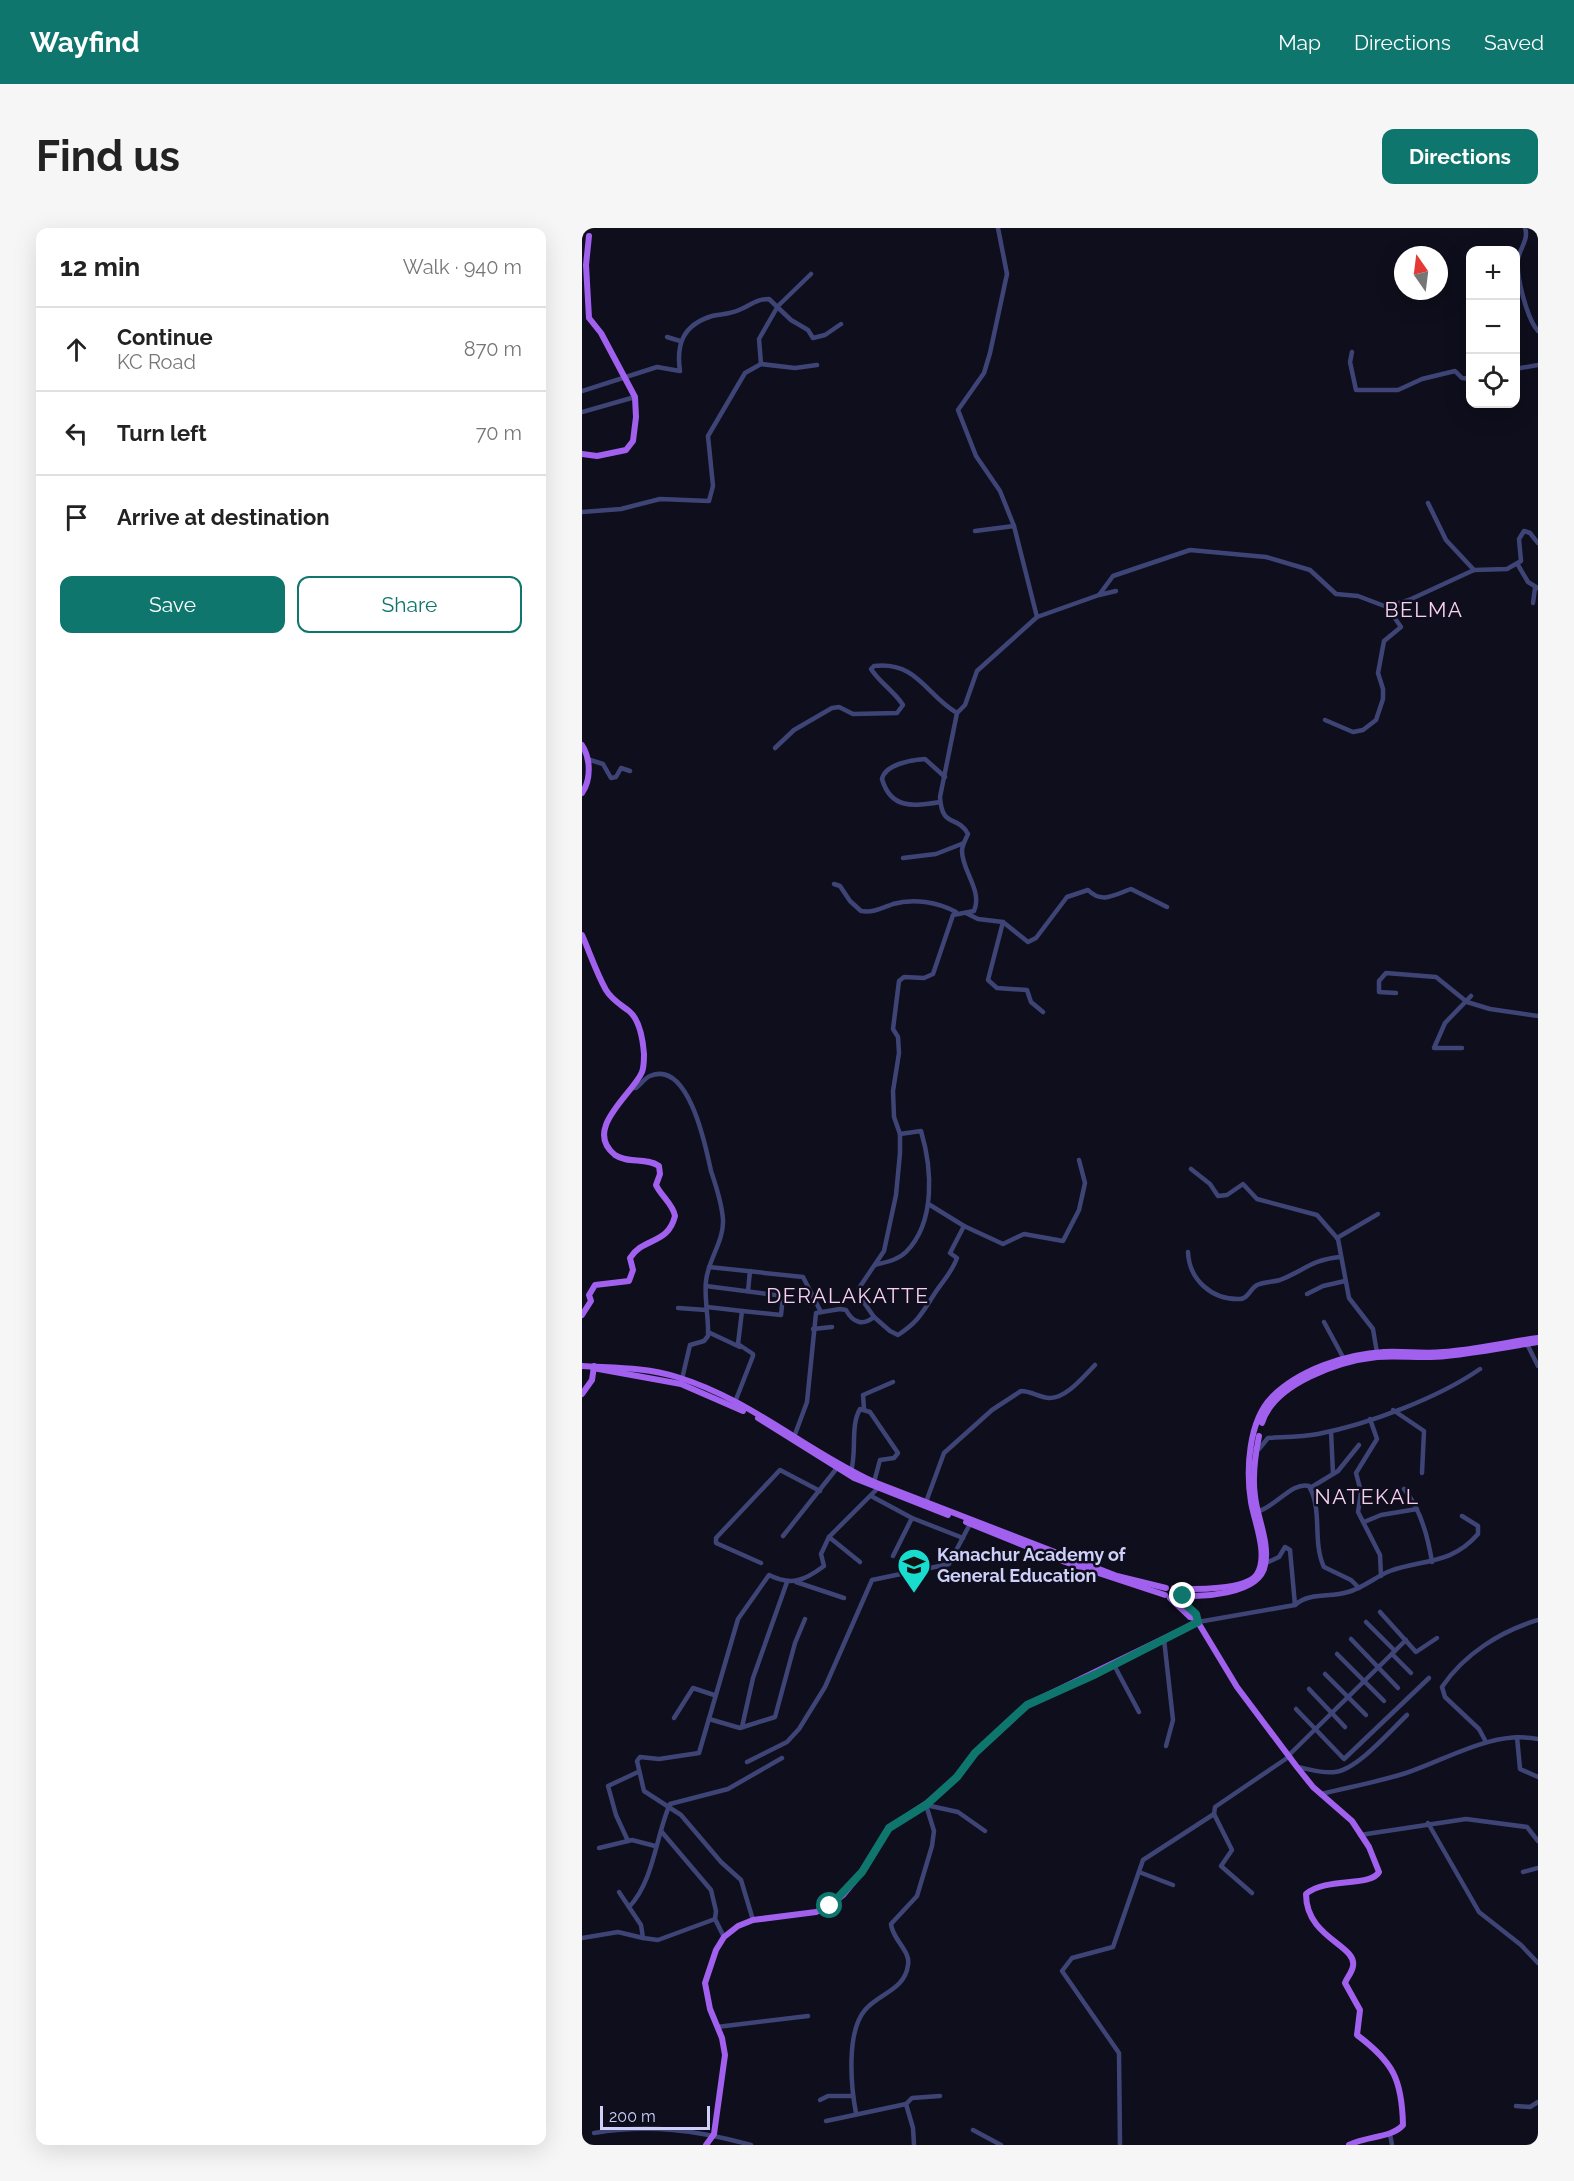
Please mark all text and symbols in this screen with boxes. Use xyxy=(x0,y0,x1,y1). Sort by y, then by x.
text: Wayfind xyxy=(30,26,140,59)
text: Map xyxy=(1278,30,1321,55)
text: Directions xyxy=(1354,30,1451,55)
text: Saved xyxy=(1484,30,1544,55)
button: Directions xyxy=(1382,129,1538,184)
text: Find us xyxy=(36,132,180,181)
north arrow xyxy=(1394,246,1448,300)
map controls xyxy=(1466,246,1520,408)
button: + xyxy=(1466,246,1520,300)
text: 12 min xyxy=(60,252,140,282)
text: Walk · 940 m xyxy=(403,255,522,279)
button: − xyxy=(1466,300,1520,354)
text: Continue xyxy=(117,324,213,350)
icon: ahead xyxy=(60,333,93,366)
text: 870 m xyxy=(464,337,522,361)
text: KC Road xyxy=(117,350,196,374)
button: locate xyxy=(1466,354,1520,408)
icon: left xyxy=(60,417,93,450)
text: Turn left xyxy=(117,420,207,446)
text: 70 m xyxy=(476,421,522,445)
icon: arrive xyxy=(60,501,93,534)
text: Arrive at destination xyxy=(117,504,330,530)
button: Save xyxy=(60,576,285,633)
button: Share xyxy=(297,576,522,633)
district label: BELMA xyxy=(1384,597,1464,622)
district label: DERALAKATTE xyxy=(766,1283,930,1308)
district label: NATEKAL xyxy=(1314,1484,1420,1509)
place label: Kanachur Academy of General Education xyxy=(937,1544,1127,1586)
school or university icon: Kanachur Academy of General Education xyxy=(896,1547,932,1594)
route end xyxy=(1169,1582,1195,1608)
route start xyxy=(816,1892,842,1918)
scale bar xyxy=(600,2103,710,2130)
text: 200 m xyxy=(609,2107,656,2126)

